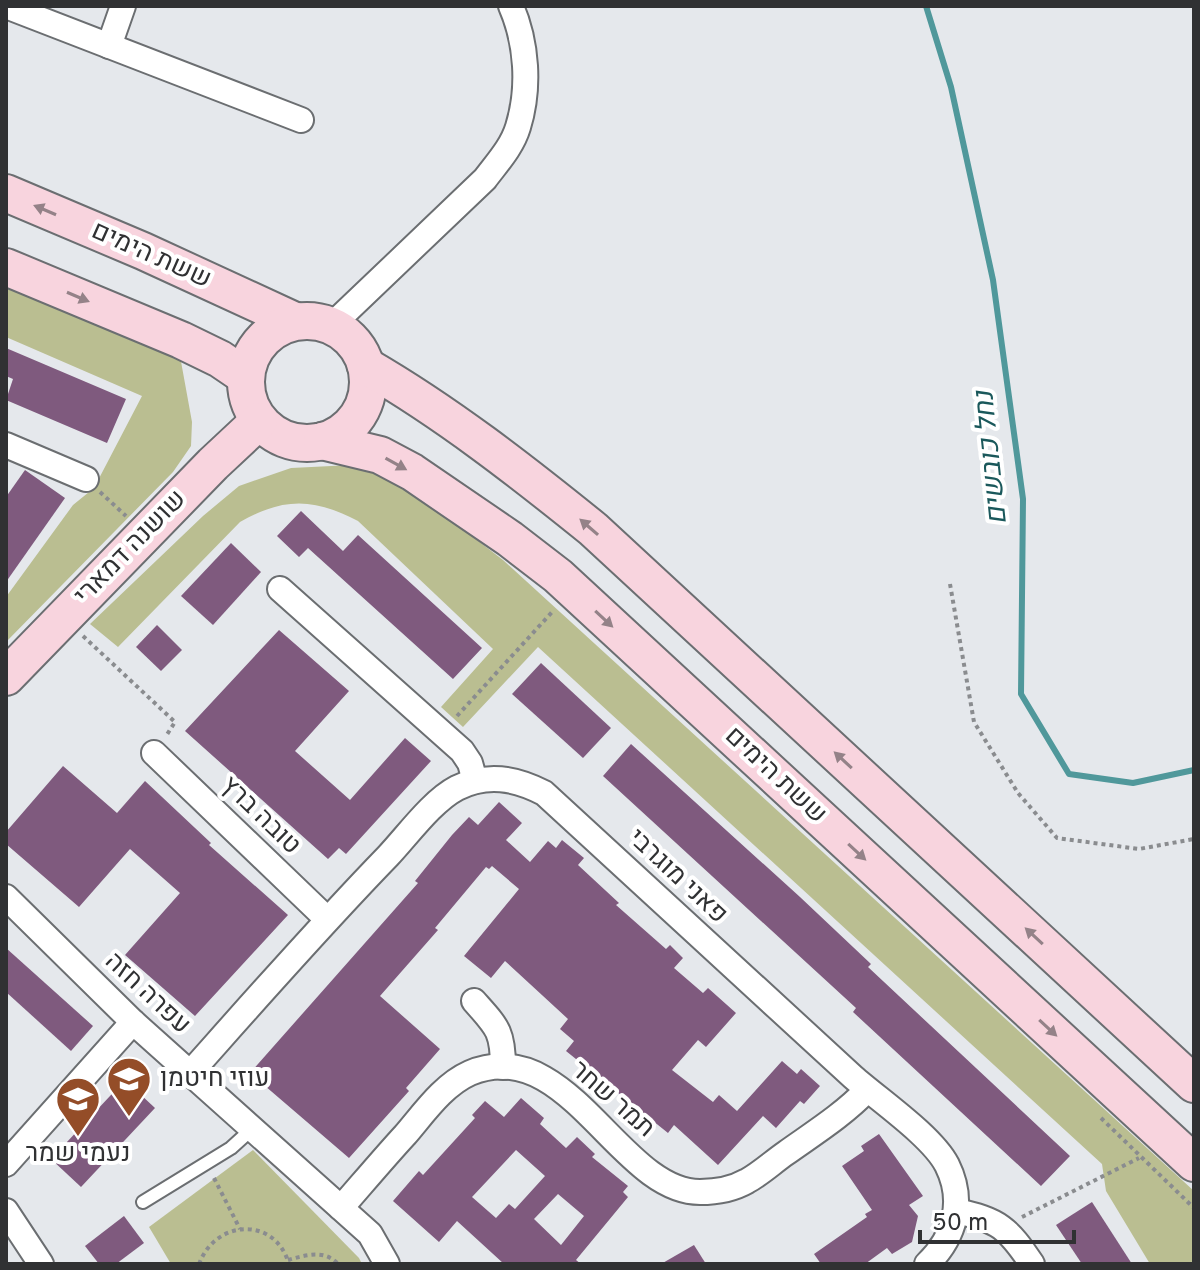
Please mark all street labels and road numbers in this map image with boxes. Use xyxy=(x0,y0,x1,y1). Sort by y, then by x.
street label: ששת הימים xyxy=(86,215,216,297)
street label: שושנה דמארי xyxy=(68,484,194,612)
street label: ששת הימים xyxy=(717,720,833,832)
street label: טובה ברץ xyxy=(213,770,307,862)
street label: פאני מוגרבי xyxy=(620,822,734,932)
street label: עפרה חזה xyxy=(97,946,197,1042)
street label: תמר שחר xyxy=(563,1054,661,1146)

